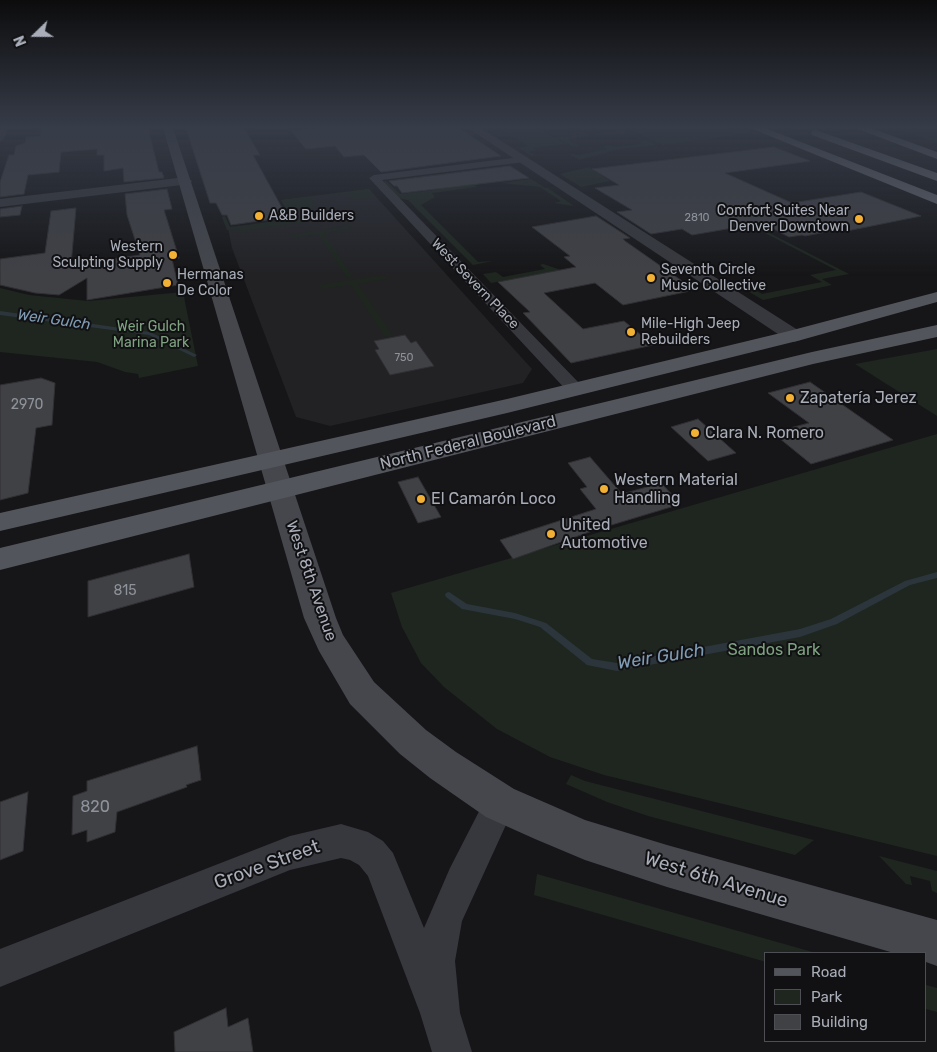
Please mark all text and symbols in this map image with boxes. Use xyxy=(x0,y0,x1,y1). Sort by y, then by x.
north arrow xyxy=(10,10,60,60)
text: N xyxy=(11,33,30,49)
place label: Comfort Suites Near Denver Downtown xyxy=(717,203,849,236)
place label: A&B Builders xyxy=(269,208,354,224)
marker: A&B Builders xyxy=(253,210,265,222)
house number: 2810 xyxy=(684,211,710,225)
marker: Comfort Suites Near Denver Downtown xyxy=(853,213,865,225)
street label: West Severn Place xyxy=(428,235,522,333)
place label: Western Sculpting Supply xyxy=(52,239,163,272)
marker: Western Sculpting Supply xyxy=(167,249,179,261)
place label: Seventh Circle Music Collective xyxy=(661,262,766,294)
place label: Hermanas De Color xyxy=(177,267,244,300)
marker: Seventh Circle Music Collective xyxy=(645,272,657,284)
marker: Hermanas De Color xyxy=(161,277,173,289)
water label: Weir Gulch xyxy=(16,306,92,334)
place label: Mile-High Jeep Rebuilders xyxy=(641,316,740,348)
park label: Weir Gulch Marina Park xyxy=(113,319,189,352)
marker: Mile-High Jeep Rebuilders xyxy=(625,326,637,338)
house number: 750 xyxy=(394,351,414,365)
place label: Zapatería Jerez xyxy=(800,388,917,408)
marker: Zapatería Jerez xyxy=(784,392,796,404)
house number: 2970 xyxy=(11,397,43,413)
street label: North Federal Boulevard xyxy=(378,412,558,474)
place label: Clara N. Romero xyxy=(705,423,824,443)
marker: Clara N. Romero xyxy=(689,427,701,439)
place label: Western Material Handling xyxy=(614,470,738,508)
marker: Western Material Handling xyxy=(598,483,610,495)
place label: El Camarón Loco xyxy=(431,489,556,509)
marker: El Camarón Loco xyxy=(415,493,427,505)
place label: United Automotive xyxy=(561,515,648,553)
street label: West 8th Avenue xyxy=(281,518,341,644)
marker: United Automotive xyxy=(545,528,557,540)
house number: 815 xyxy=(113,583,137,599)
water label: Weir Gulch xyxy=(616,639,706,675)
park label: Sandos Park xyxy=(728,640,820,660)
house number: 820 xyxy=(80,797,110,817)
street label: Grove Street xyxy=(211,835,323,895)
street label: West 6th Avenue xyxy=(641,847,791,913)
legend xyxy=(764,952,927,1042)
text: Road xyxy=(811,963,847,981)
text: Park xyxy=(811,988,842,1006)
text: Building xyxy=(811,1013,868,1031)

